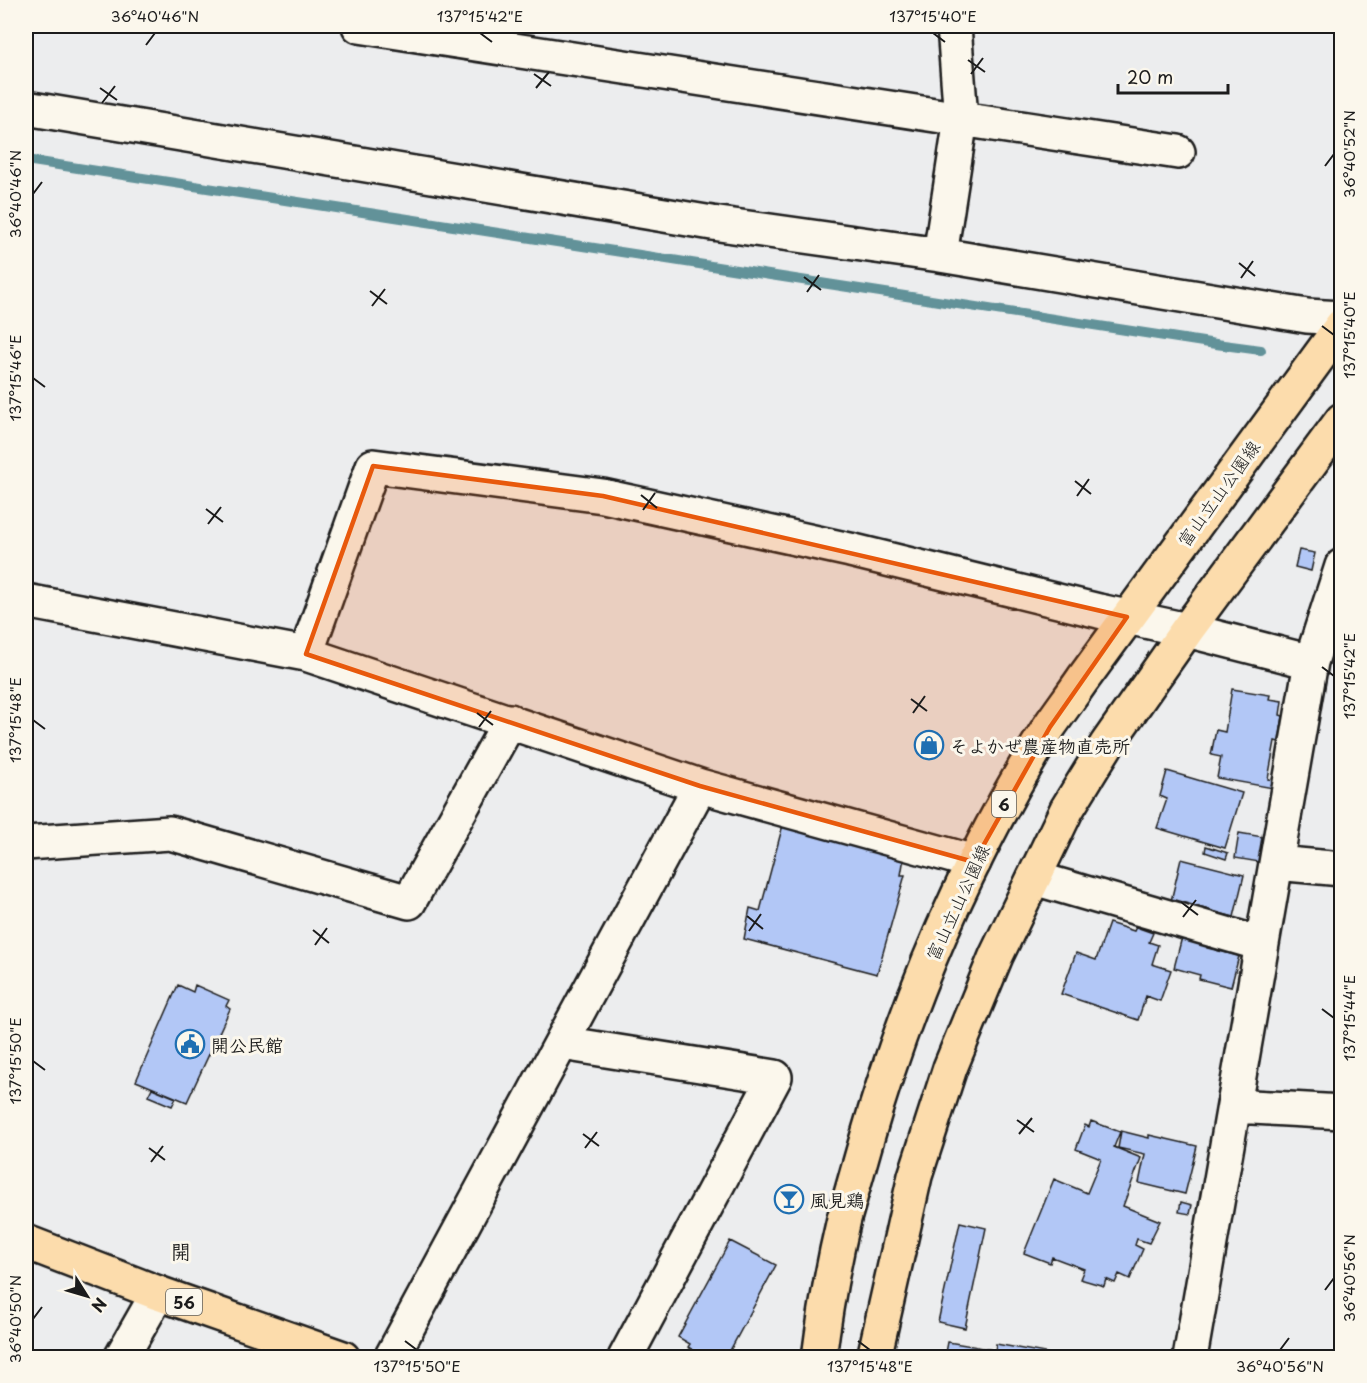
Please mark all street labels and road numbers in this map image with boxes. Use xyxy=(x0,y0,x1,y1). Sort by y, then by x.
street label: 富山立山公園線 xyxy=(1170,434,1266,552)
road number: 6 xyxy=(992,791,1016,817)
street label: 富山立山公園線 xyxy=(918,839,996,965)
road number: 56 xyxy=(166,1289,202,1315)

